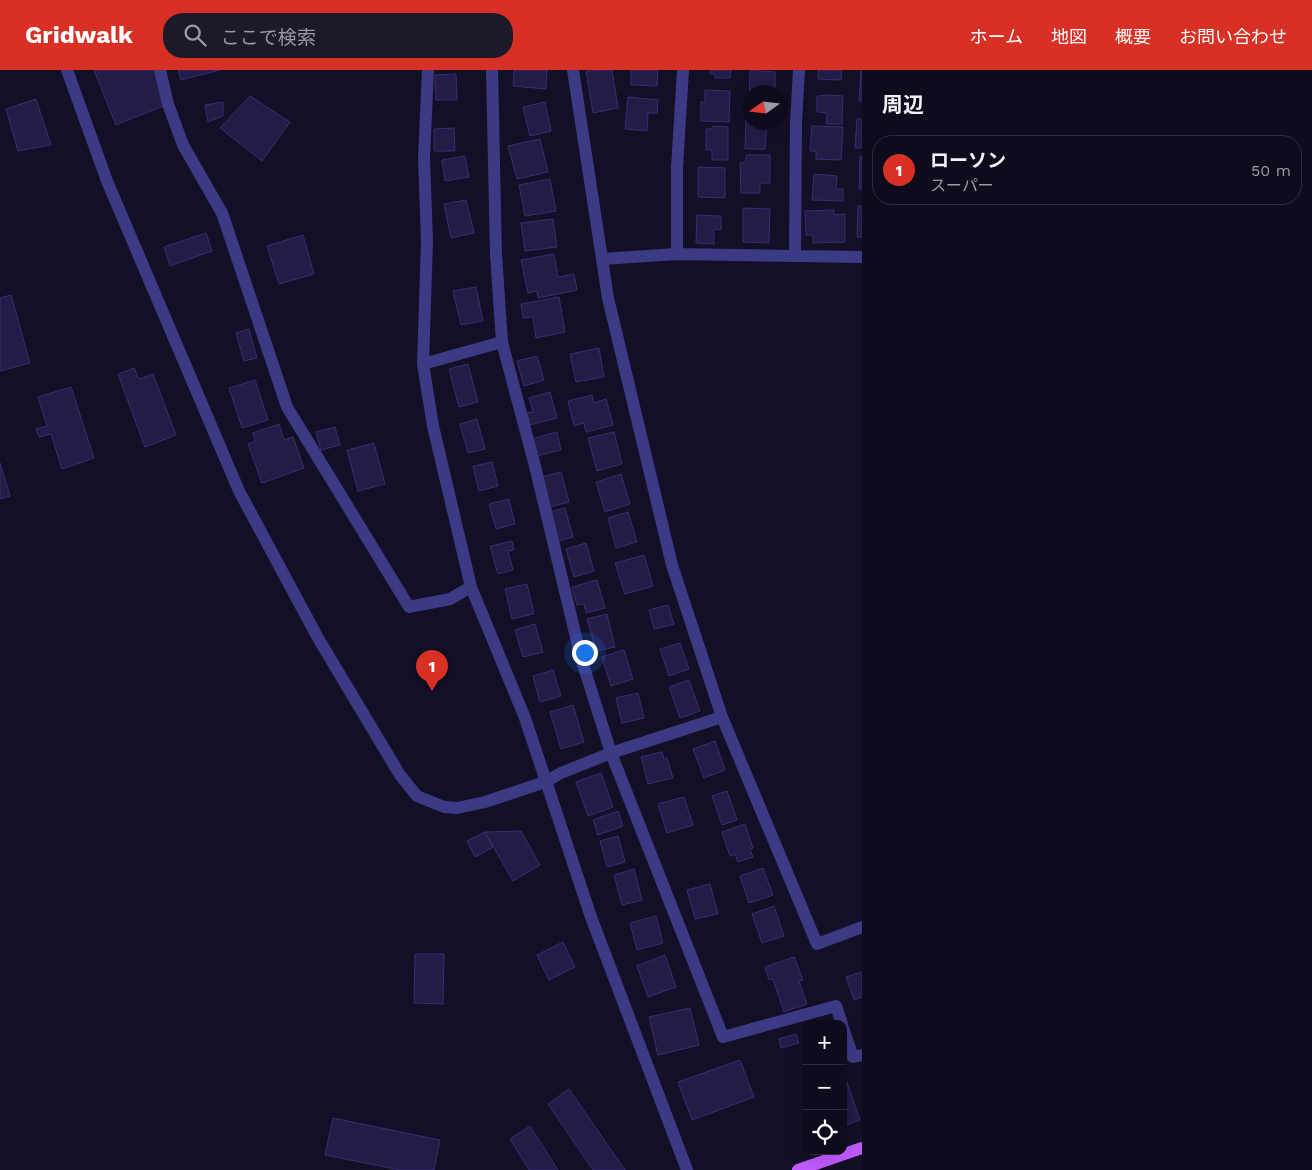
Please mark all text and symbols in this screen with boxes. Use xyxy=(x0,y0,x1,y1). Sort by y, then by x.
search box xyxy=(163,13,513,58)
text: Gridwalk xyxy=(25,21,133,49)
icon: search xyxy=(181,21,209,49)
text: ここで検索 xyxy=(221,26,316,49)
text: ホーム xyxy=(970,26,1023,47)
text: 地図 xyxy=(1051,26,1087,47)
text: 概要 xyxy=(1115,26,1151,47)
text: お問い合わせ xyxy=(1179,26,1287,47)
north arrow xyxy=(742,85,787,130)
text: 周辺 xyxy=(882,92,924,117)
text: ローソン xyxy=(930,149,1006,172)
text: 1 xyxy=(896,161,902,180)
text: 50 m xyxy=(1251,161,1291,180)
text: スーパー xyxy=(930,176,994,195)
your location xyxy=(572,640,598,666)
pin: 1 xyxy=(416,650,448,691)
map controls xyxy=(802,1020,847,1155)
button: + xyxy=(802,1020,847,1065)
button: − xyxy=(802,1065,847,1110)
button: locate xyxy=(802,1110,847,1155)

